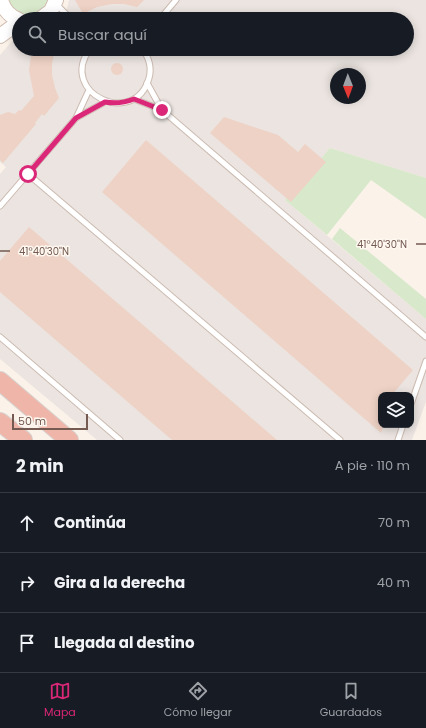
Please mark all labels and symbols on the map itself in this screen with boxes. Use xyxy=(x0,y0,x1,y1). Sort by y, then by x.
north arrow xyxy=(330,68,366,104)
route end xyxy=(153,101,171,119)
route start xyxy=(19,165,37,183)
text: 41°40'30"N xyxy=(357,237,407,252)
text: 41°40'30"N xyxy=(19,244,69,259)
scale bar xyxy=(12,412,88,431)

